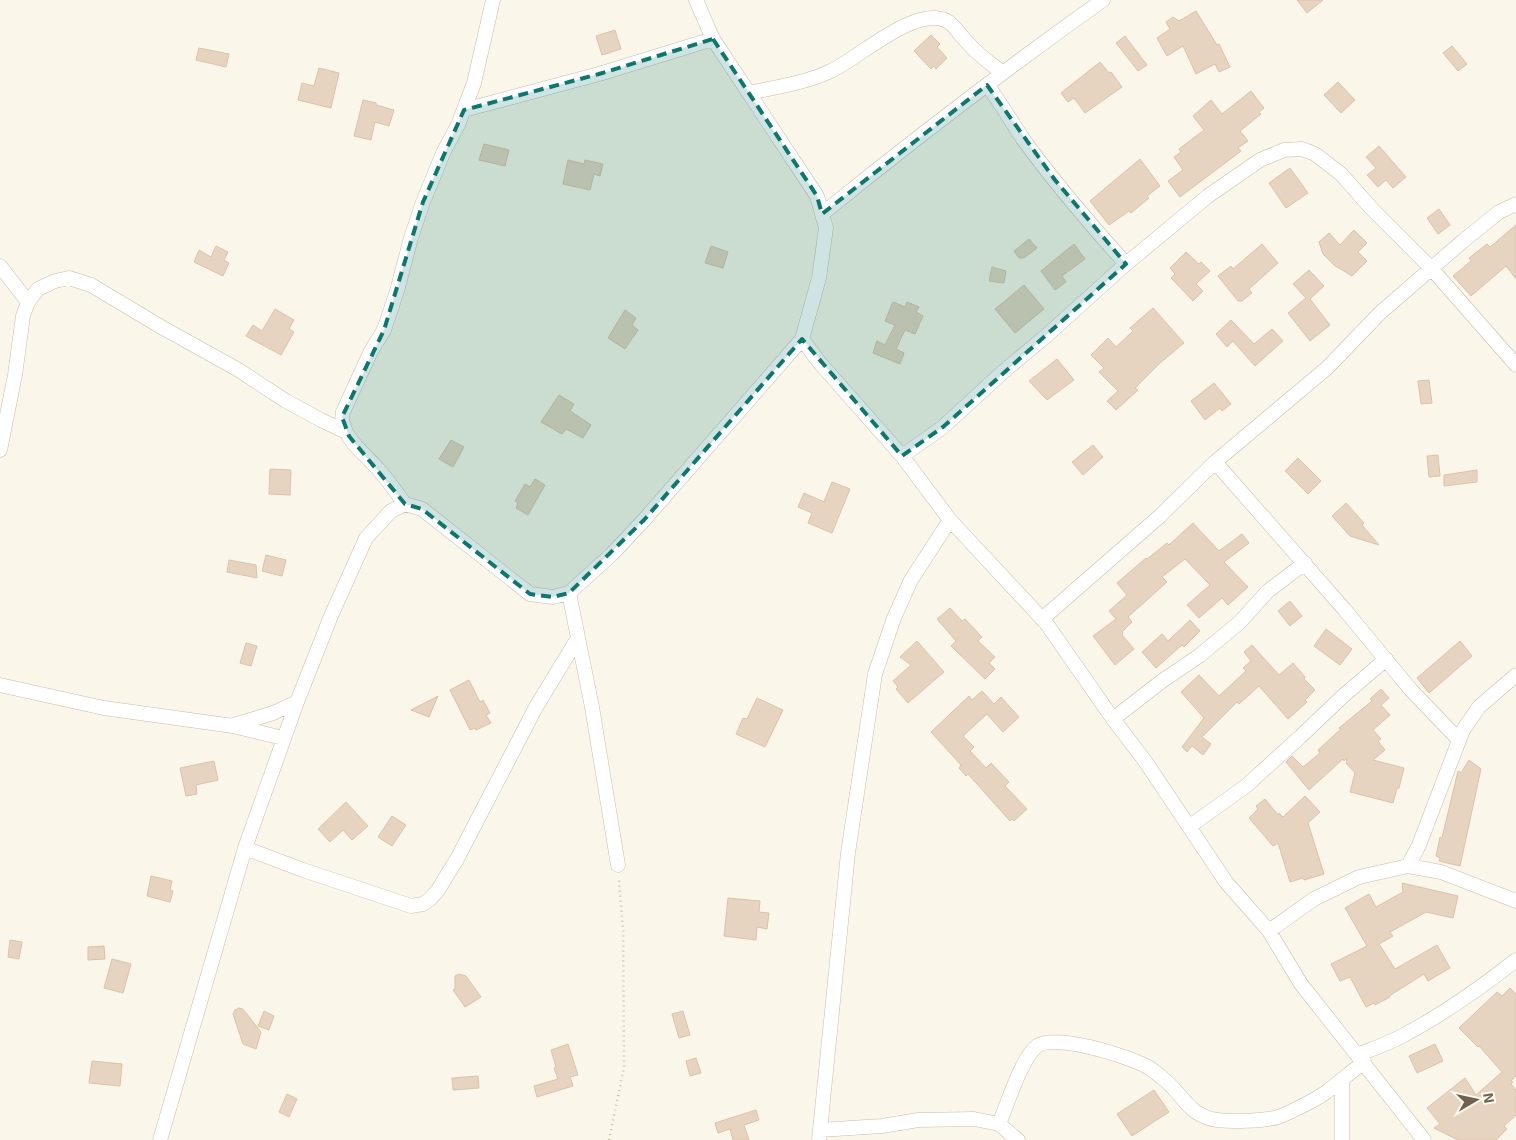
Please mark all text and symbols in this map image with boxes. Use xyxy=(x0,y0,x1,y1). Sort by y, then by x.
north arrow xyxy=(1451,1075,1501,1125)
text: N xyxy=(1480,1092,1499,1104)

